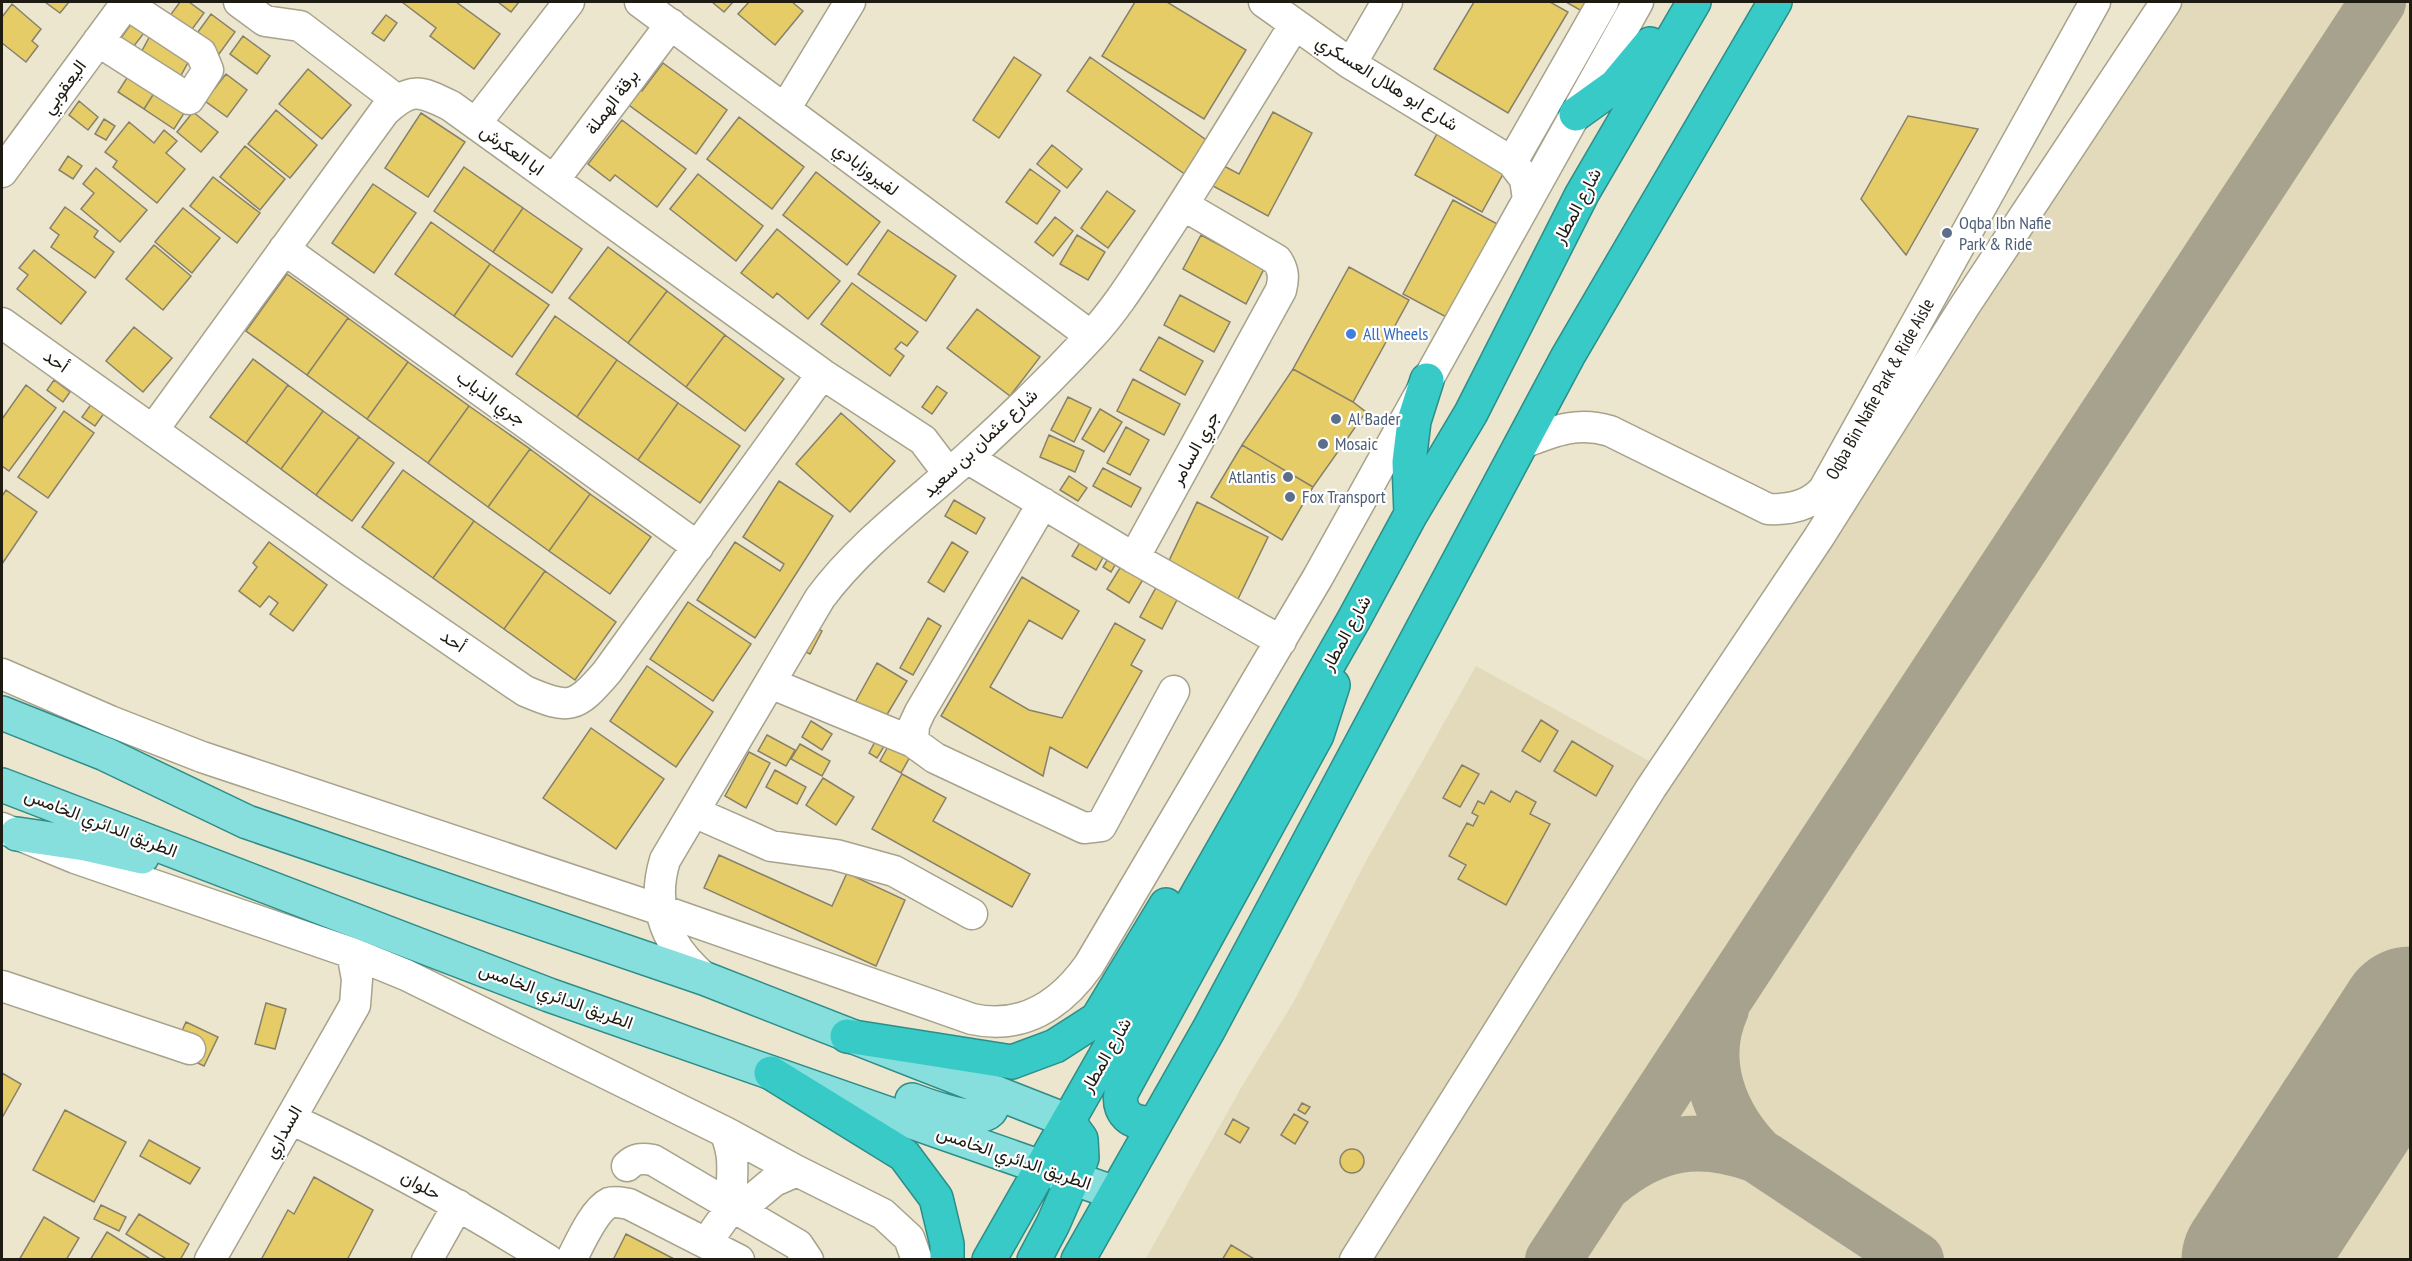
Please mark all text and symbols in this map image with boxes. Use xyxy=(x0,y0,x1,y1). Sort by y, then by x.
street label: شارع ابو هلال العسكري xyxy=(1310,29,1463,139)
street label: اليعقوبي xyxy=(36,55,94,121)
street label: برقة الهملة xyxy=(580,64,644,139)
street label: ابا العكرش xyxy=(476,119,549,181)
street label: لفيروزابادي xyxy=(826,136,904,204)
street label: شارع المطار xyxy=(1547,164,1607,249)
place label: Oqba Ibn Nafie Park & Ride xyxy=(1959,211,2051,255)
marker: Oqba Ibn Nafie Park & Ride xyxy=(1940,226,1954,240)
street label: Oqba Bin Nafie Park & Ride Aisle xyxy=(1820,294,1939,483)
place label: All Wheels xyxy=(1363,322,1428,345)
marker: All Wheels xyxy=(1344,327,1358,341)
street label: أحد xyxy=(39,344,73,377)
street label: جري الذياب xyxy=(450,365,531,434)
street label: شارع عثمان بن سعيد xyxy=(917,383,1043,503)
street label: جري السامر xyxy=(1164,407,1228,492)
place label: Al Bader xyxy=(1348,407,1400,430)
marker: Al Bader xyxy=(1329,412,1343,426)
place label: Mosaic xyxy=(1335,432,1378,455)
marker: Mosaic xyxy=(1316,437,1330,451)
place label: Atlantis xyxy=(1229,465,1276,488)
marker: Atlantis xyxy=(1281,470,1295,484)
place label: Fox Transport xyxy=(1302,485,1386,508)
marker: Fox Transport xyxy=(1283,490,1297,504)
street label: شارع المطار xyxy=(1315,591,1377,676)
street label: أحد xyxy=(436,624,470,657)
street label: الطريق الدائري الخامس xyxy=(20,783,181,866)
street label: الطريق الدائري الخامس xyxy=(475,957,636,1038)
street label: شارع المطار xyxy=(1074,1013,1137,1098)
street label: السداري xyxy=(258,1101,310,1164)
street label: الطريق الدائري الخامس xyxy=(932,1120,1095,1199)
street label: حلوان xyxy=(397,1164,445,1205)

